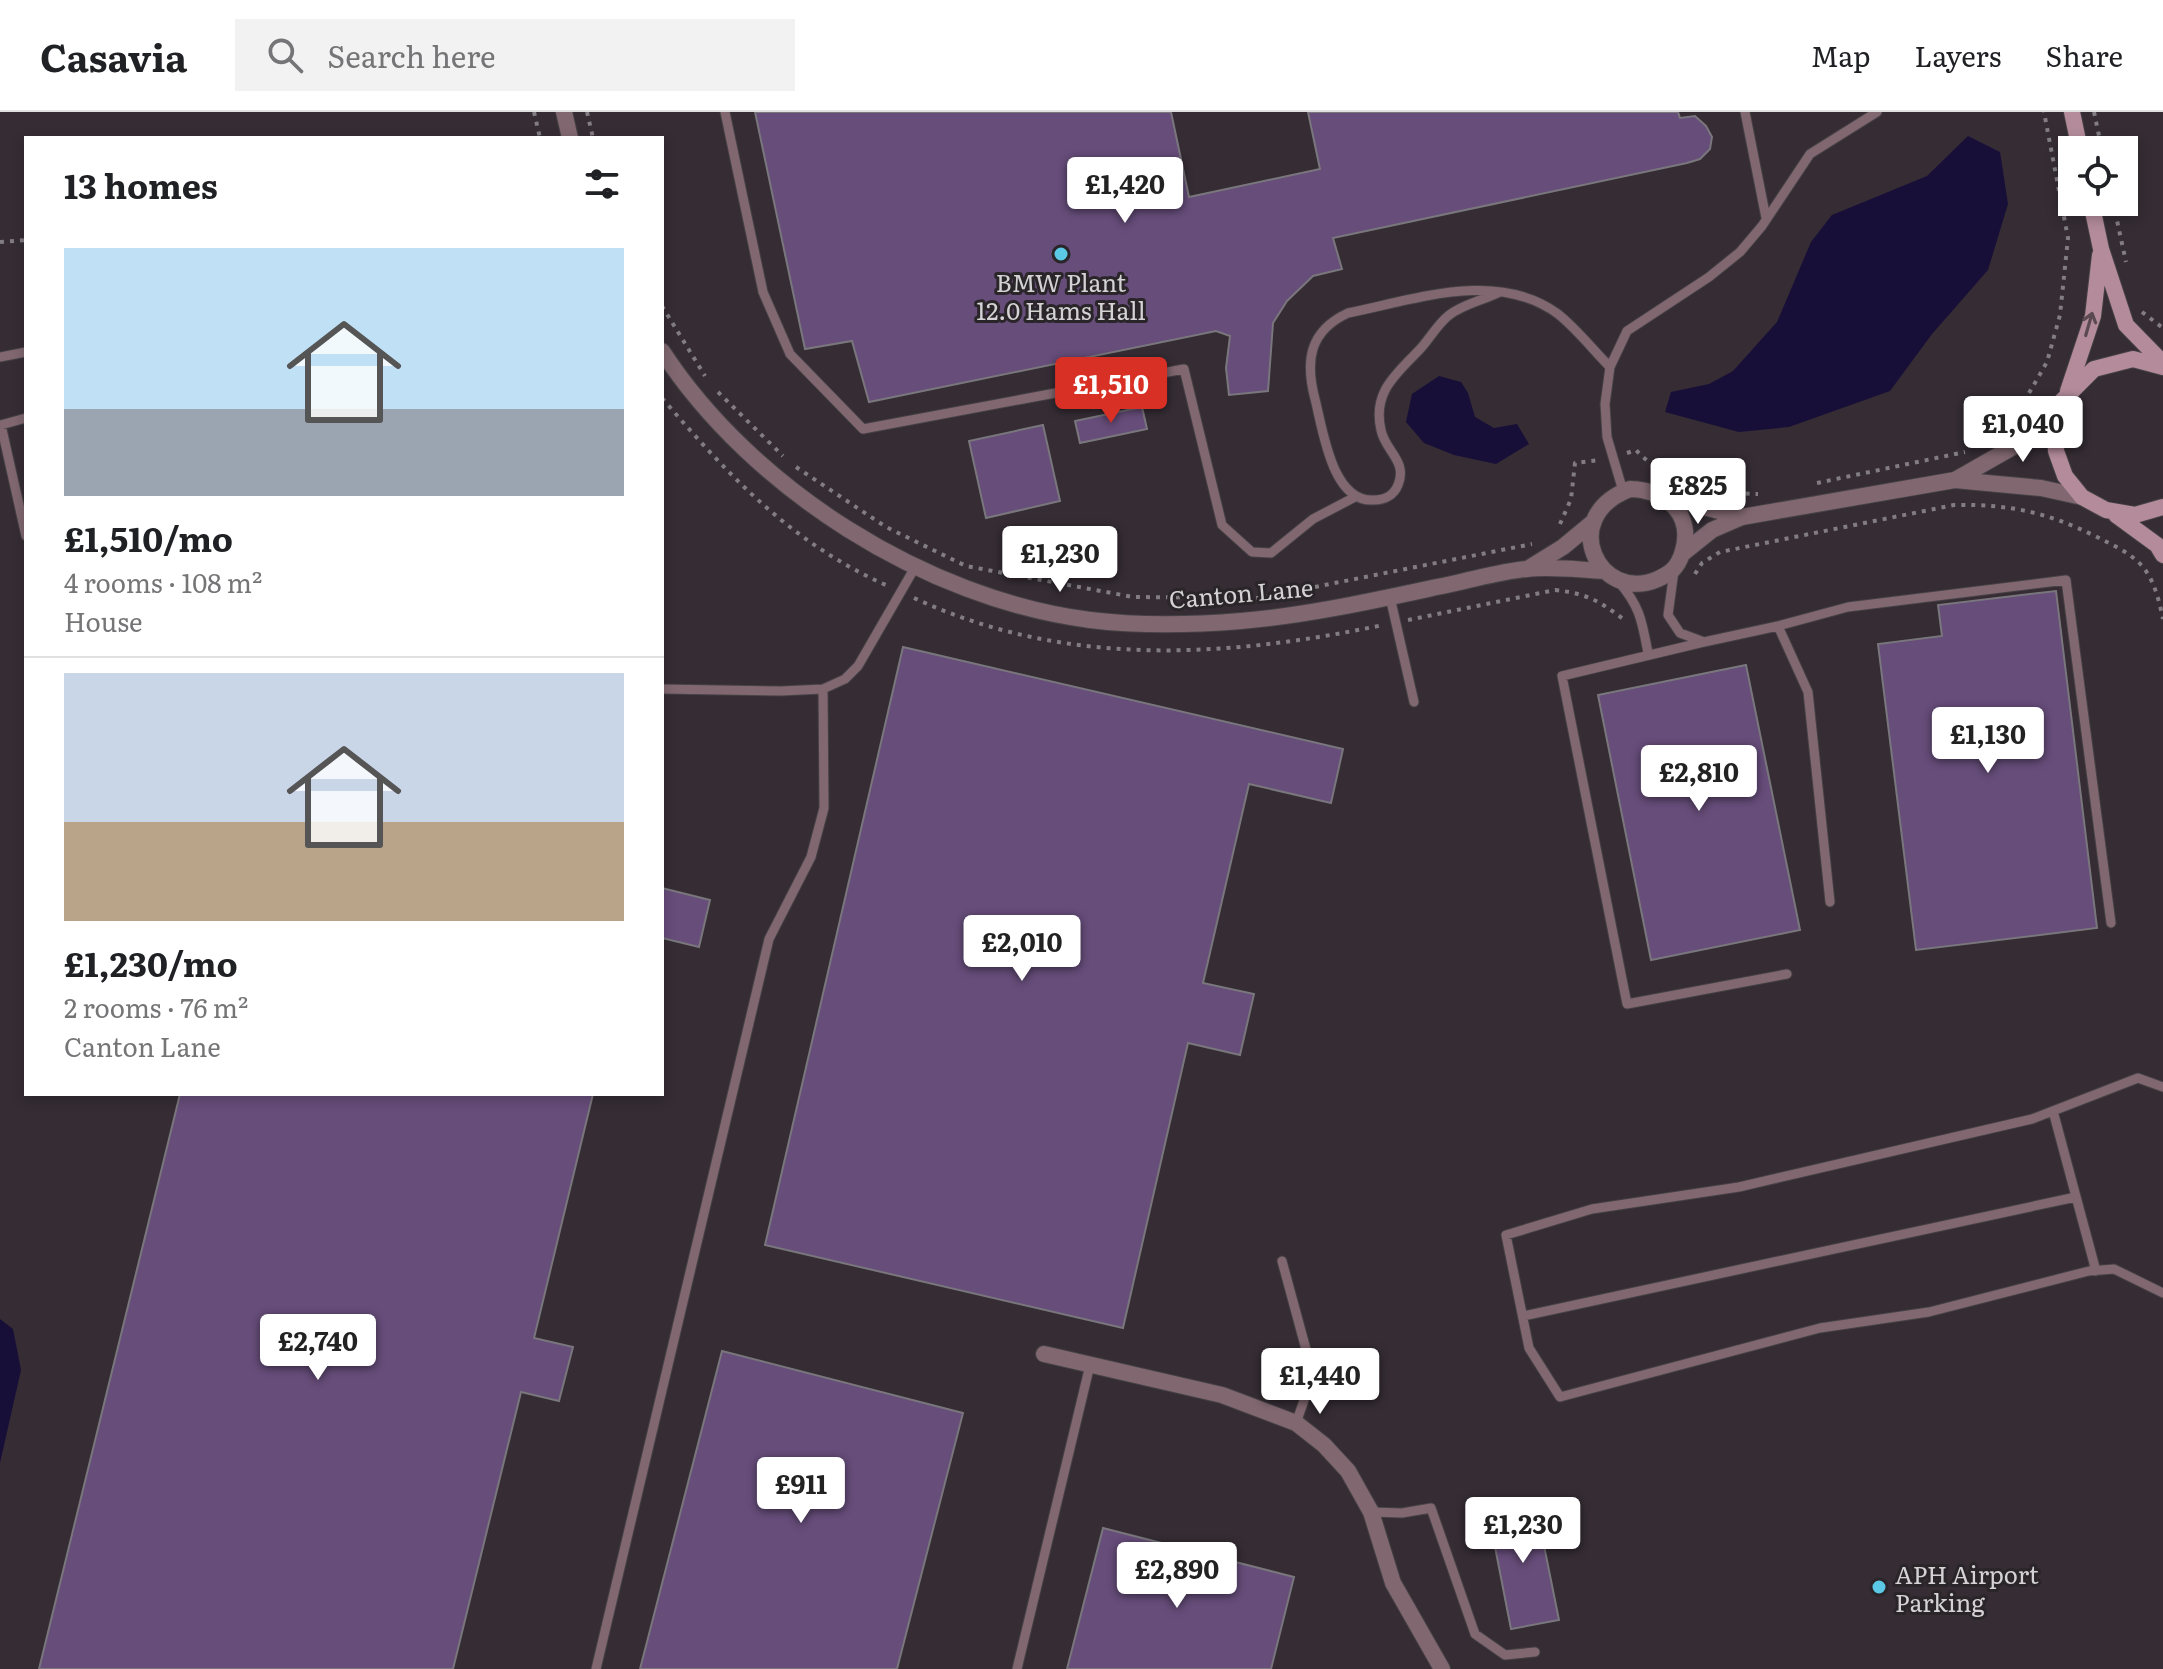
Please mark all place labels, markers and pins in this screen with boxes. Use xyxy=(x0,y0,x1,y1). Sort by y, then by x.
pin: £1,420 xyxy=(1060,157,1190,225)
marker: BMW Plant 12.0 Hams Hall xyxy=(1052,245,1070,263)
place label: BMW Plant 12.0 Hams Hall xyxy=(976,264,1146,327)
pin: £1,510 xyxy=(1046,357,1176,425)
pin: £1,040 xyxy=(1958,396,2088,464)
pin: £825 xyxy=(1651,458,1745,526)
pin: £1,230 xyxy=(995,526,1125,594)
pin: £1,130 xyxy=(1923,707,2053,775)
pin: £2,810 xyxy=(1634,745,1764,813)
pin: £2,010 xyxy=(957,915,1087,983)
pin: £2,740 xyxy=(253,1314,383,1382)
pin: £1,440 xyxy=(1255,1348,1385,1416)
pin: £911 xyxy=(754,1457,848,1525)
pin: £1,230 xyxy=(1458,1497,1588,1565)
pin: £2,890 xyxy=(1112,1542,1242,1610)
place label: APH Airport Parking xyxy=(1895,1556,2039,1619)
marker: APH Airport Parking xyxy=(1870,1578,1888,1596)

